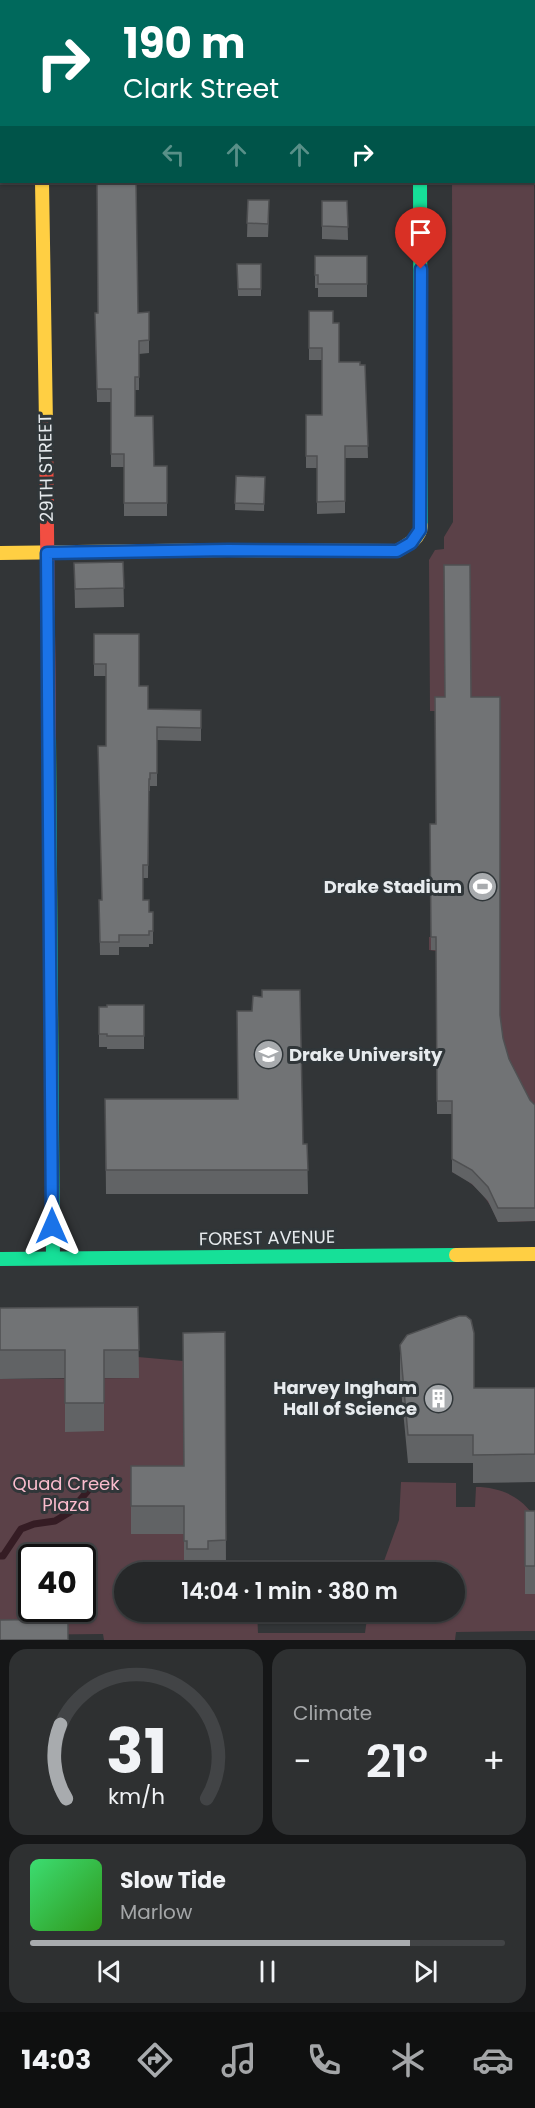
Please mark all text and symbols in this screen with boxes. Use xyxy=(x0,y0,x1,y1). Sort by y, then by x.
text: 190 m xyxy=(123,14,245,73)
icon: right xyxy=(24,24,102,102)
text: Clark Street xyxy=(123,70,279,107)
icon: left xyxy=(157,138,190,171)
icon: ahead xyxy=(220,138,253,171)
icon: ahead xyxy=(283,138,316,171)
icon: right xyxy=(346,138,379,171)
pin xyxy=(395,207,446,269)
icon: arrive xyxy=(404,216,437,249)
street label: 29TH STREET xyxy=(32,413,59,522)
sports icon: Drake Stadium xyxy=(467,871,499,903)
place label: Drake Stadium xyxy=(324,874,462,899)
school or university icon: Drake University xyxy=(252,1039,284,1071)
place label: Drake University xyxy=(289,1042,443,1067)
position arrow xyxy=(20,1194,84,1258)
street label: FOREST AVENUE xyxy=(199,1224,335,1251)
place label: Harvey Ingham Hall of Science xyxy=(273,1375,417,1421)
building icon: Harvey Ingham Hall of Science xyxy=(422,1382,454,1414)
park label: Quad Creek Plaza xyxy=(12,1471,120,1517)
speed limit sign: 40 xyxy=(18,1544,96,1622)
text: 14:04 · 1 min · 380 m xyxy=(181,1576,398,1607)
text: Climate xyxy=(293,1699,372,1727)
text: 31 xyxy=(105,1707,167,1795)
text: 21° xyxy=(366,1730,428,1793)
text: − xyxy=(293,1738,311,1785)
text: + xyxy=(482,1738,505,1785)
text: km/h xyxy=(107,1781,165,1812)
text: Slow Tide xyxy=(120,1865,226,1896)
text: Marlow xyxy=(120,1898,192,1926)
icon: previous xyxy=(93,1955,126,1988)
icon: pause xyxy=(251,1955,284,1988)
icon: next xyxy=(409,1955,442,1988)
icon: directions xyxy=(134,2039,176,2081)
icon: music xyxy=(218,2039,260,2081)
icon: phone xyxy=(303,2039,345,2081)
icon: climate xyxy=(387,2039,429,2081)
icon: car xyxy=(472,2039,514,2081)
text: 14:03 xyxy=(21,2041,91,2078)

